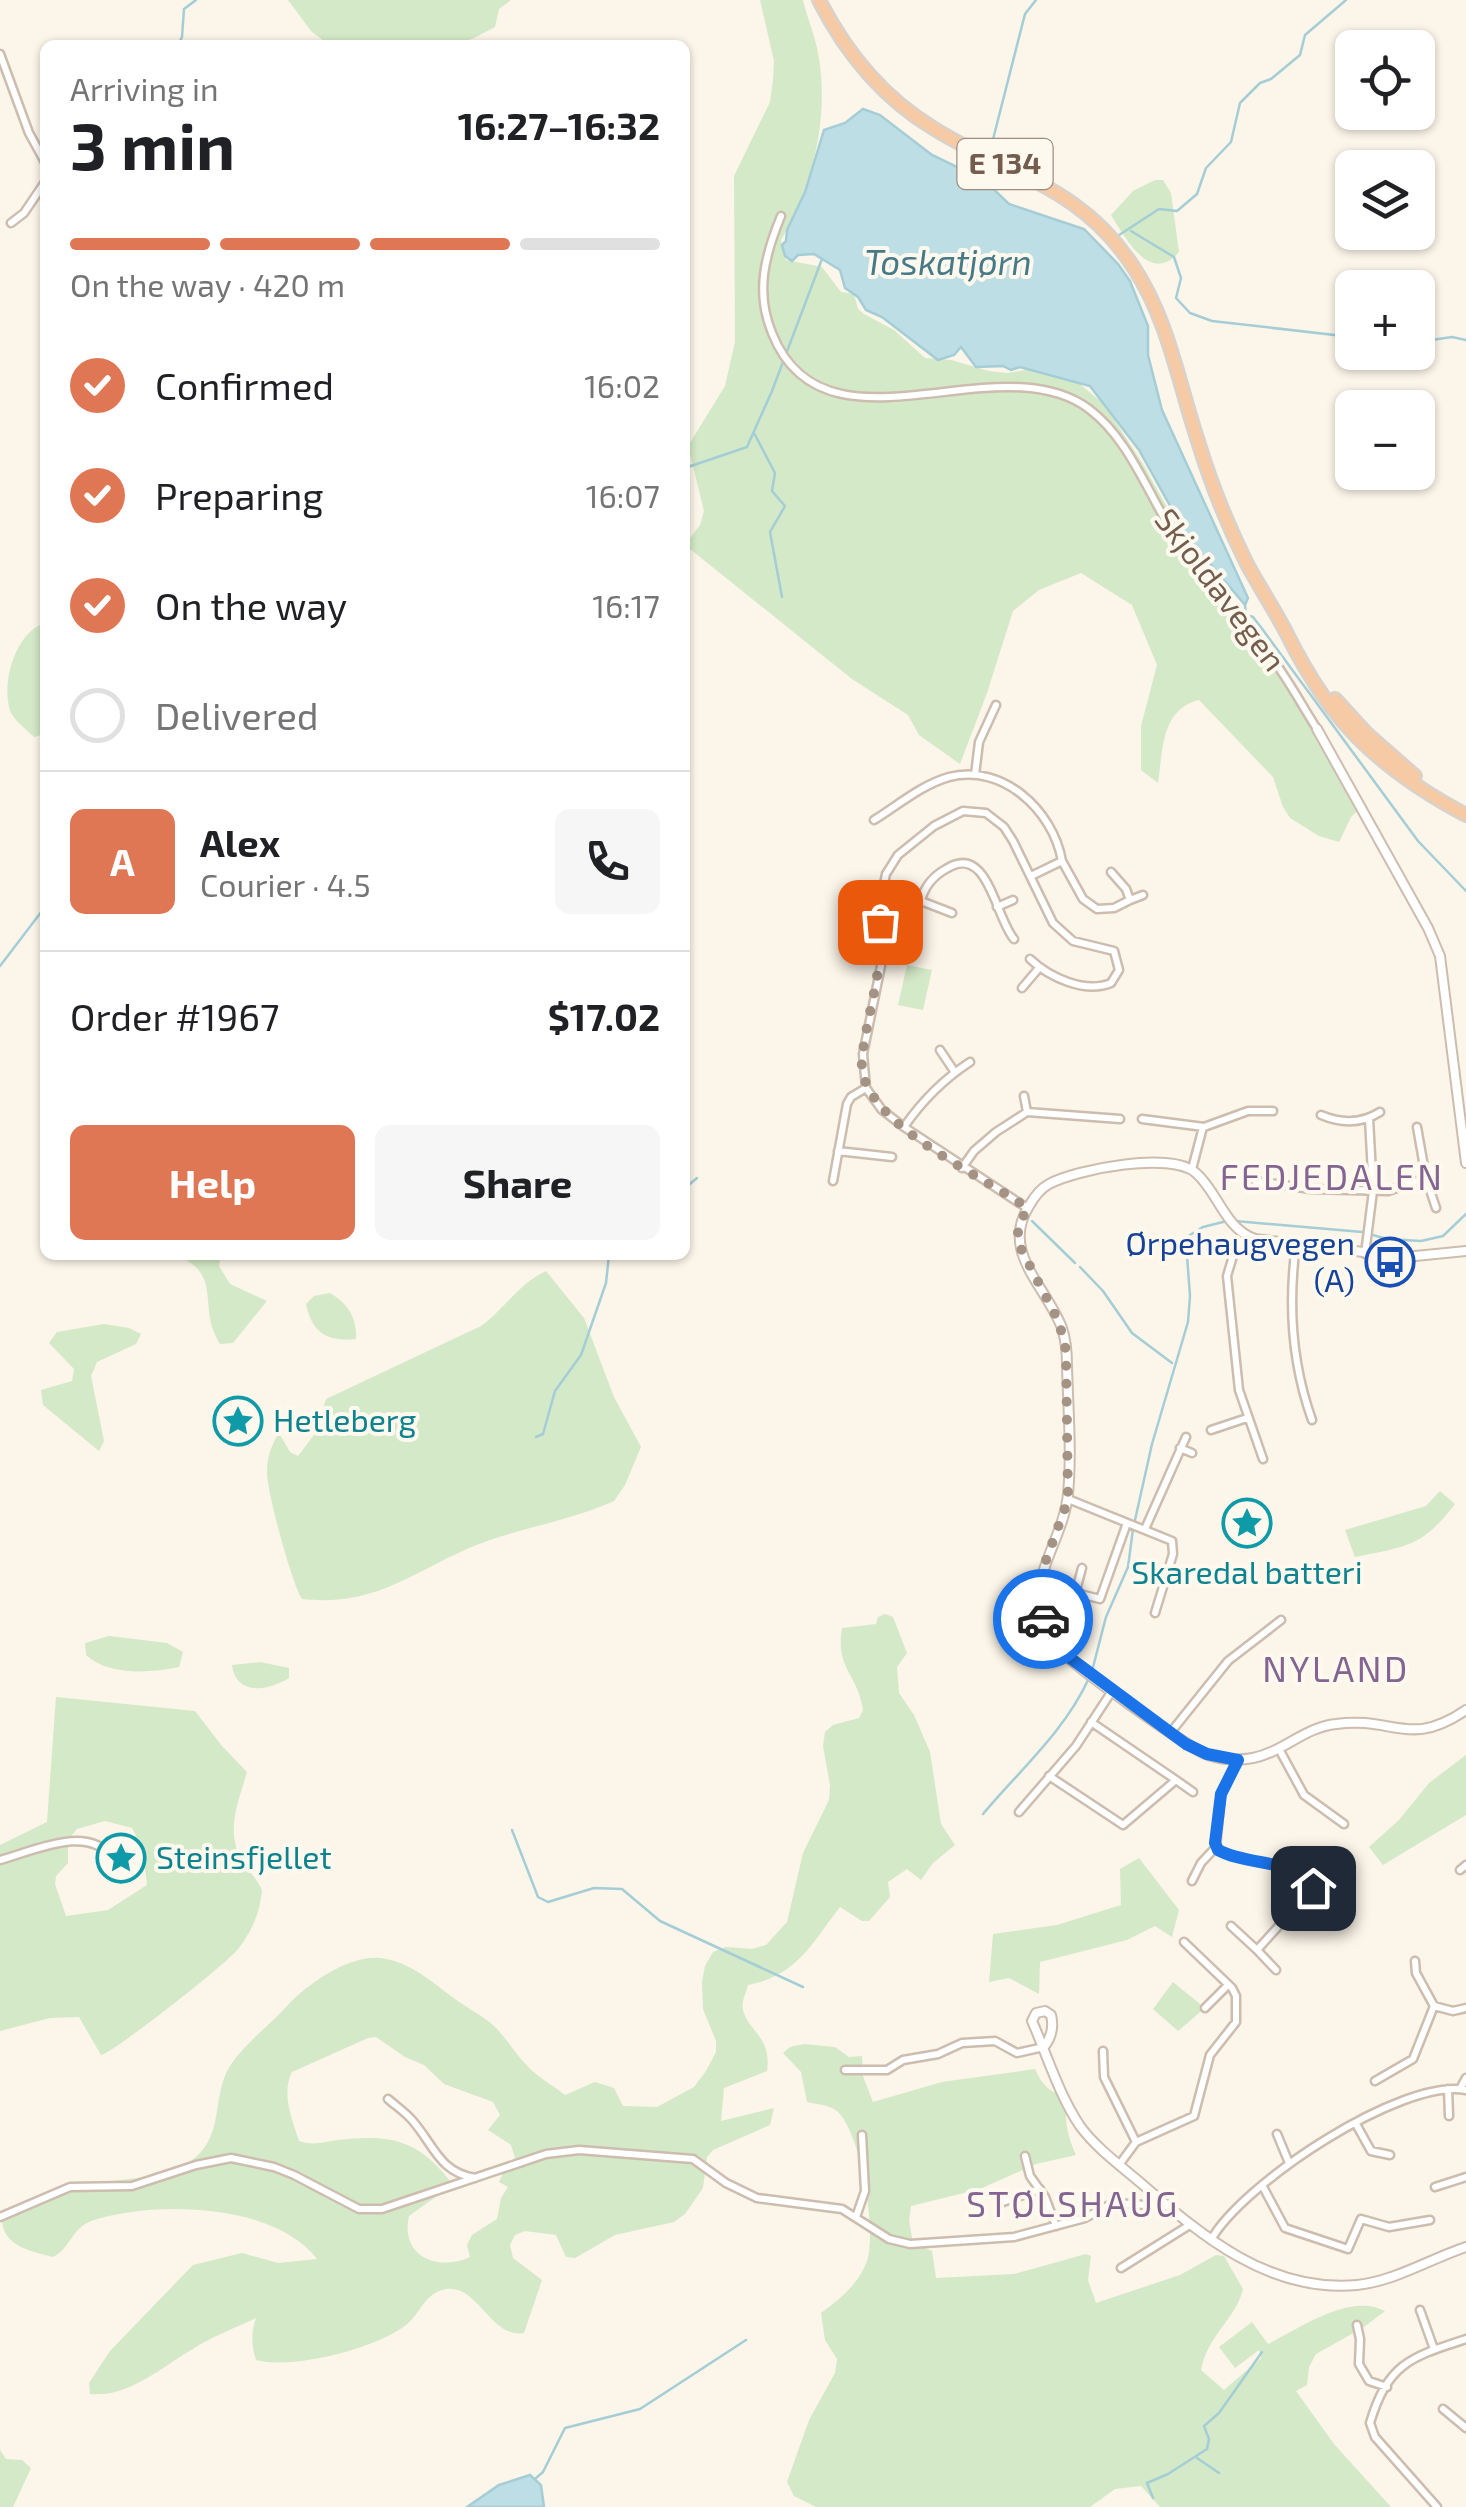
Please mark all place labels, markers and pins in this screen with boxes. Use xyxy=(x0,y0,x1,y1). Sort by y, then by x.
pin xyxy=(838,880,923,965)
place label: Ørpehaugvegen (A) xyxy=(1125,1223,1355,1298)
bus stop icon: Ørpehaugvegen (A) xyxy=(1364,1236,1416,1288)
place icon: Hetleberg xyxy=(212,1395,264,1447)
place label: Hetleberg xyxy=(273,1400,417,1438)
place icon: Skaredal batteri xyxy=(1221,1497,1273,1549)
place label: Skaredal batteri xyxy=(1131,1552,1363,1590)
place icon: Steinsfjellet xyxy=(95,1832,147,1884)
place label: Steinsfjellet xyxy=(156,1837,332,1876)
pin xyxy=(1271,1846,1356,1931)

